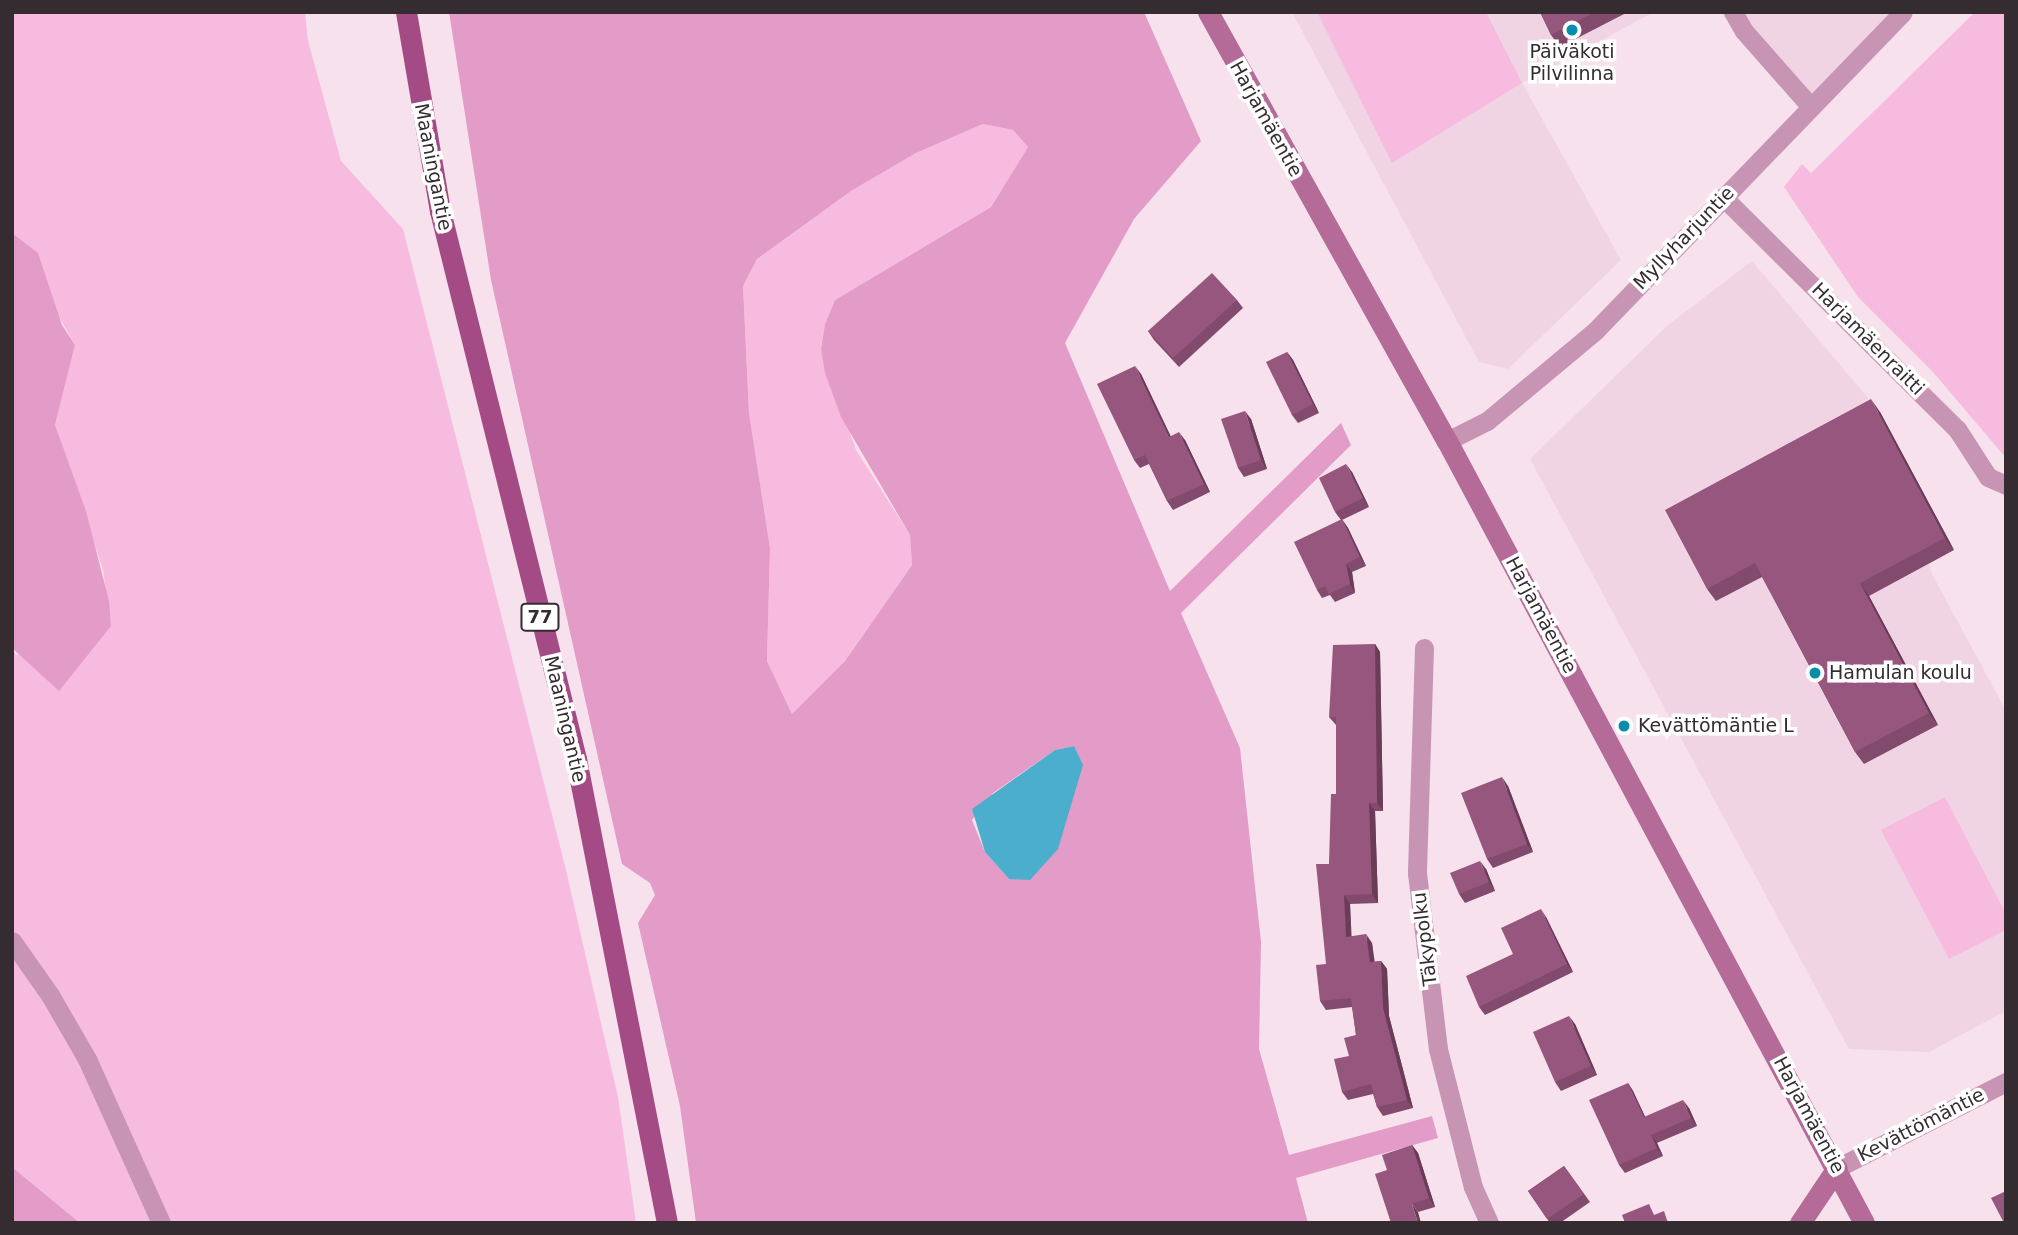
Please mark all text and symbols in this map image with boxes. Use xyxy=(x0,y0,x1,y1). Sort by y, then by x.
marker: Päiväkoti Pilvilinna xyxy=(1564,22,1580,38)
place label: Päiväkoti Pilvilinna xyxy=(1529,41,1615,85)
street label: Harjamäentie xyxy=(1225,57,1307,181)
street label: Maaningantie xyxy=(409,101,457,233)
street label: Myllyharjuntie xyxy=(1629,182,1739,294)
street label: Harjamäenraitti xyxy=(1807,278,1929,400)
street label: Harjamäentie xyxy=(1501,553,1581,677)
road number: 77 xyxy=(519,602,561,632)
street label: Maaningantie xyxy=(539,653,591,785)
place label: Hamulan koulu xyxy=(1829,662,1972,684)
marker: Hamulan koulu xyxy=(1807,665,1823,681)
place label: Kevättömäntie L xyxy=(1638,715,1794,737)
marker: Kevättömäntie L xyxy=(1616,718,1632,734)
street label: Täkypolku xyxy=(1408,891,1442,987)
street label: Harjamäentie xyxy=(1769,1053,1849,1177)
street label: Kevättömäntie xyxy=(1854,1083,1988,1167)

